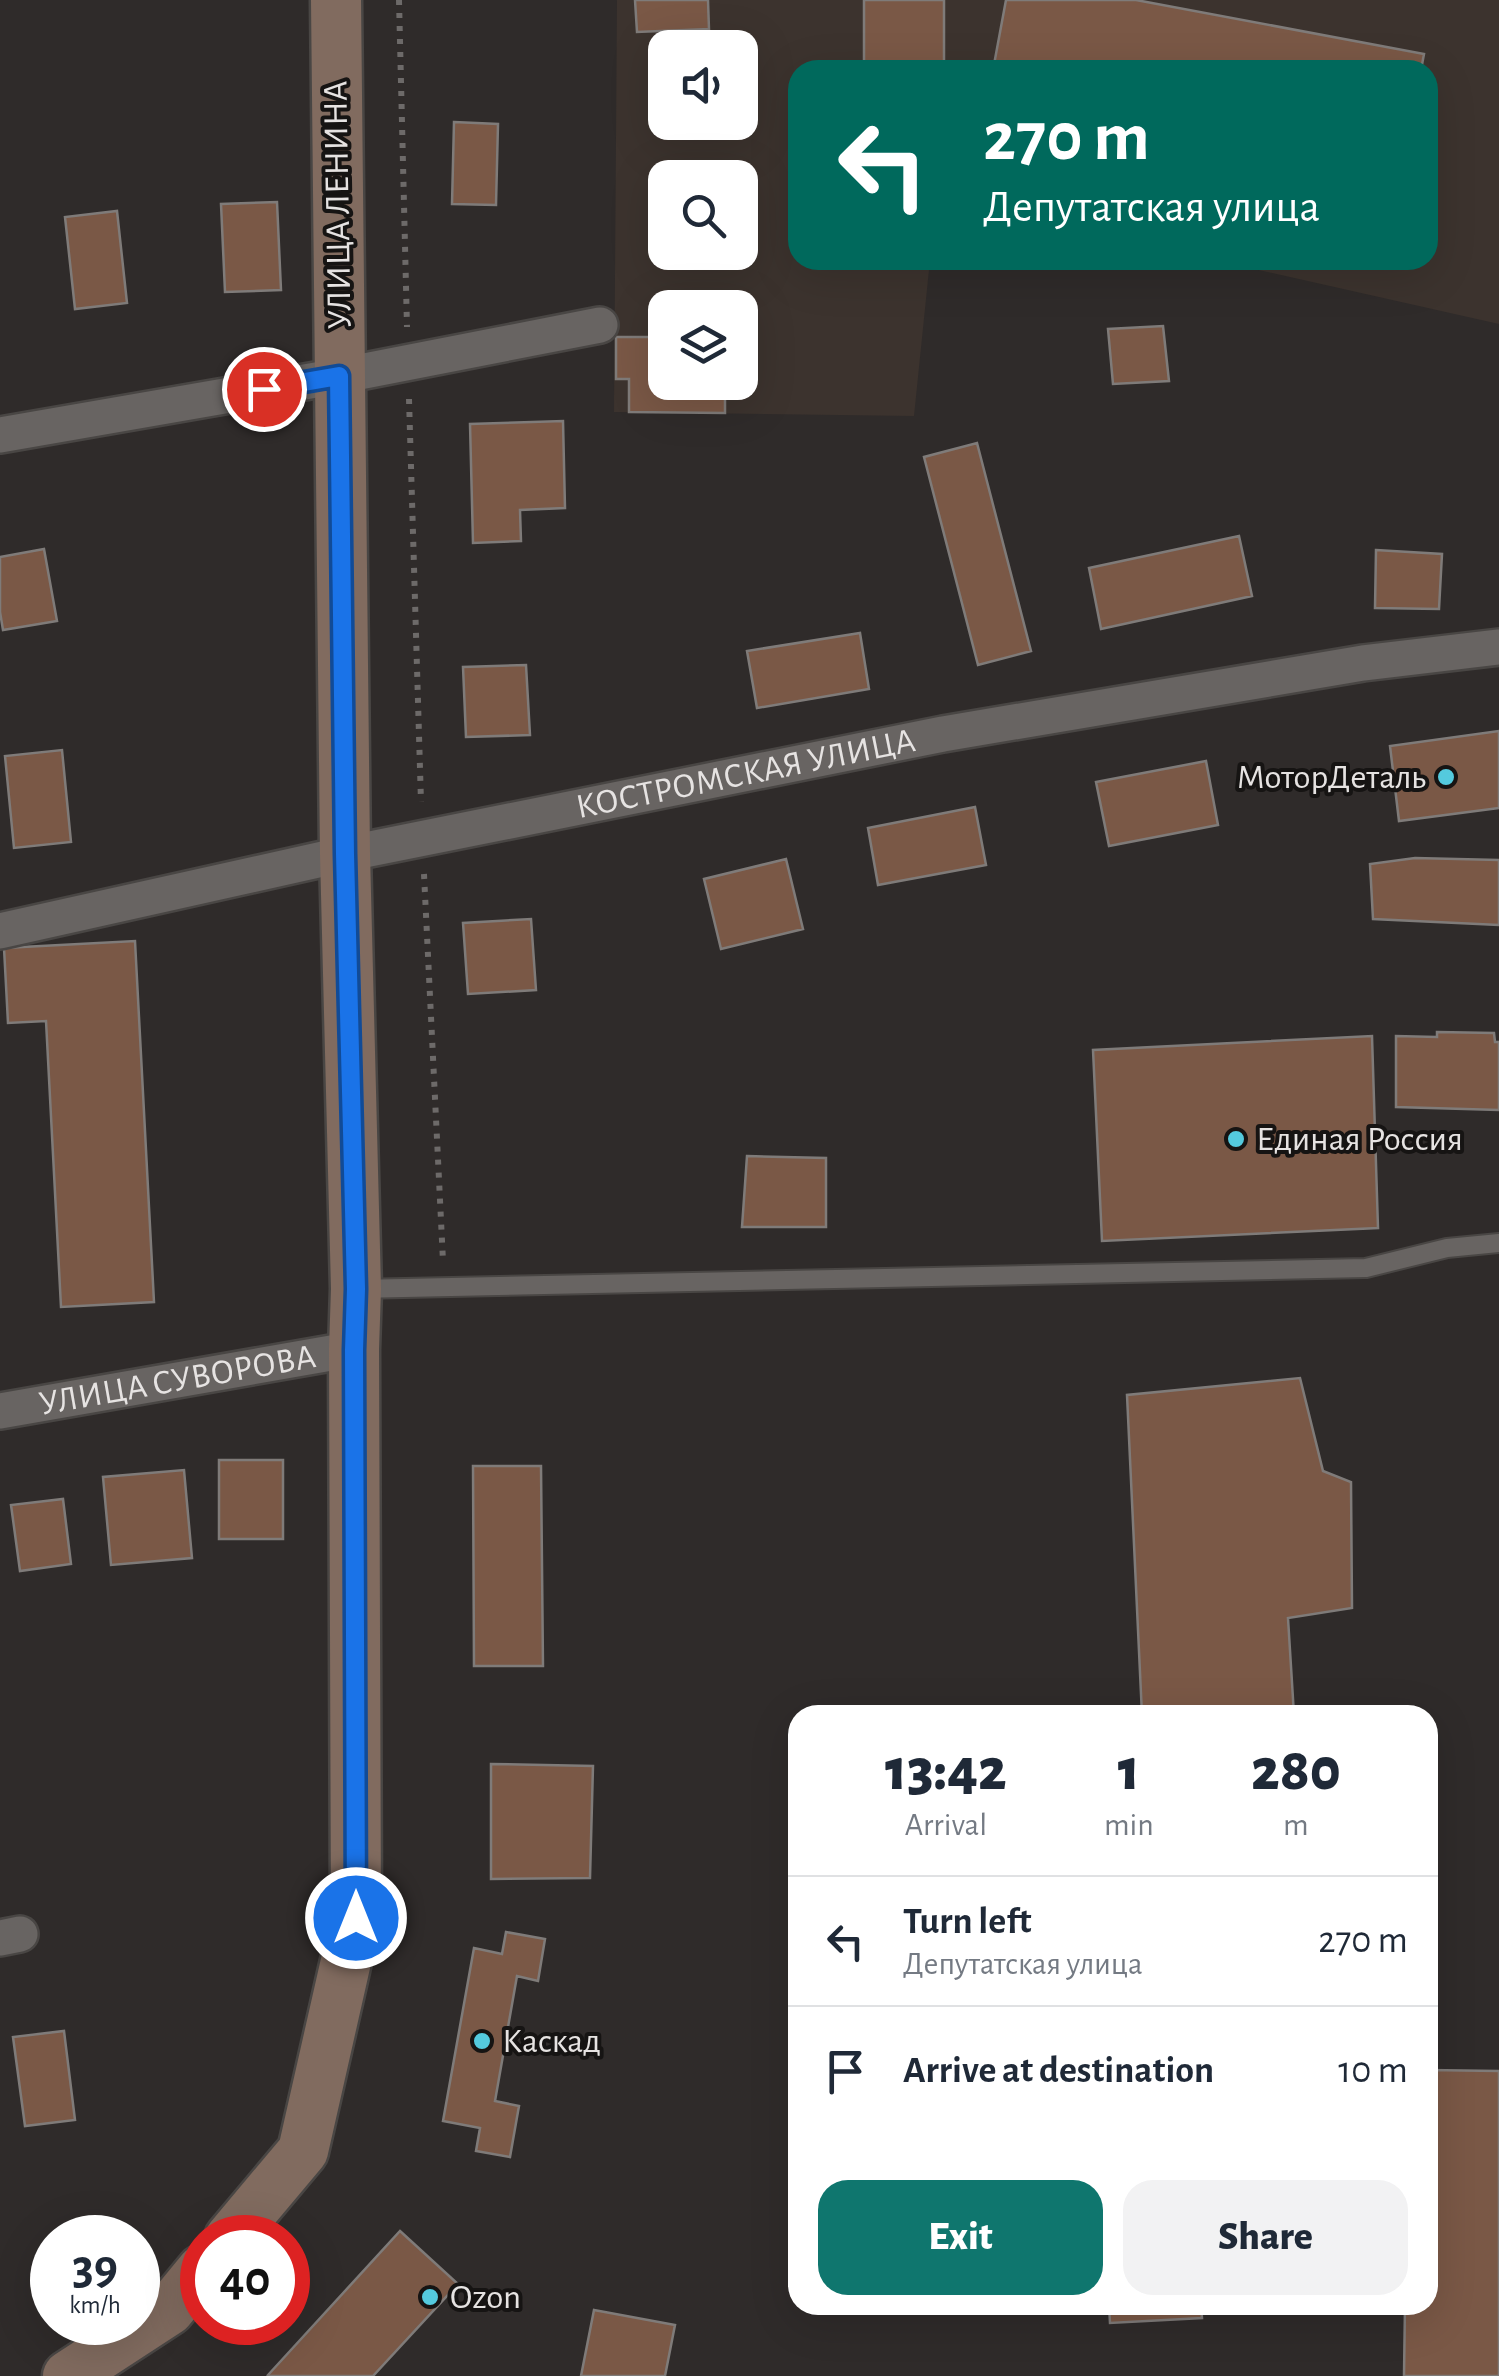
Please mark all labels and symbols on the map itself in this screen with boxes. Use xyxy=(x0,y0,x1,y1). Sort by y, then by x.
street label: УЛИЦА ЛЕНИНА xyxy=(318,80,358,330)
pin xyxy=(222,347,307,432)
street label: КОСТРОМСКАЯ УЛИЦА xyxy=(573,722,918,825)
place label: МоторДеталь xyxy=(1237,760,1426,795)
marker: МоторДеталь xyxy=(1435,766,1457,788)
place label: Единая Россия xyxy=(1256,1122,1463,1157)
marker: Единая Россия xyxy=(1225,1128,1247,1150)
street label: УЛИЦА СУВОРОВА xyxy=(36,1339,318,1421)
position arrow xyxy=(304,1866,408,1970)
place label: Каскад xyxy=(502,2024,601,2059)
marker: Каскад xyxy=(471,2030,493,2052)
speed limit sign: 40 xyxy=(180,2215,310,2345)
place label: Ozon xyxy=(450,2280,521,2315)
marker: Ozon xyxy=(419,2286,441,2308)

